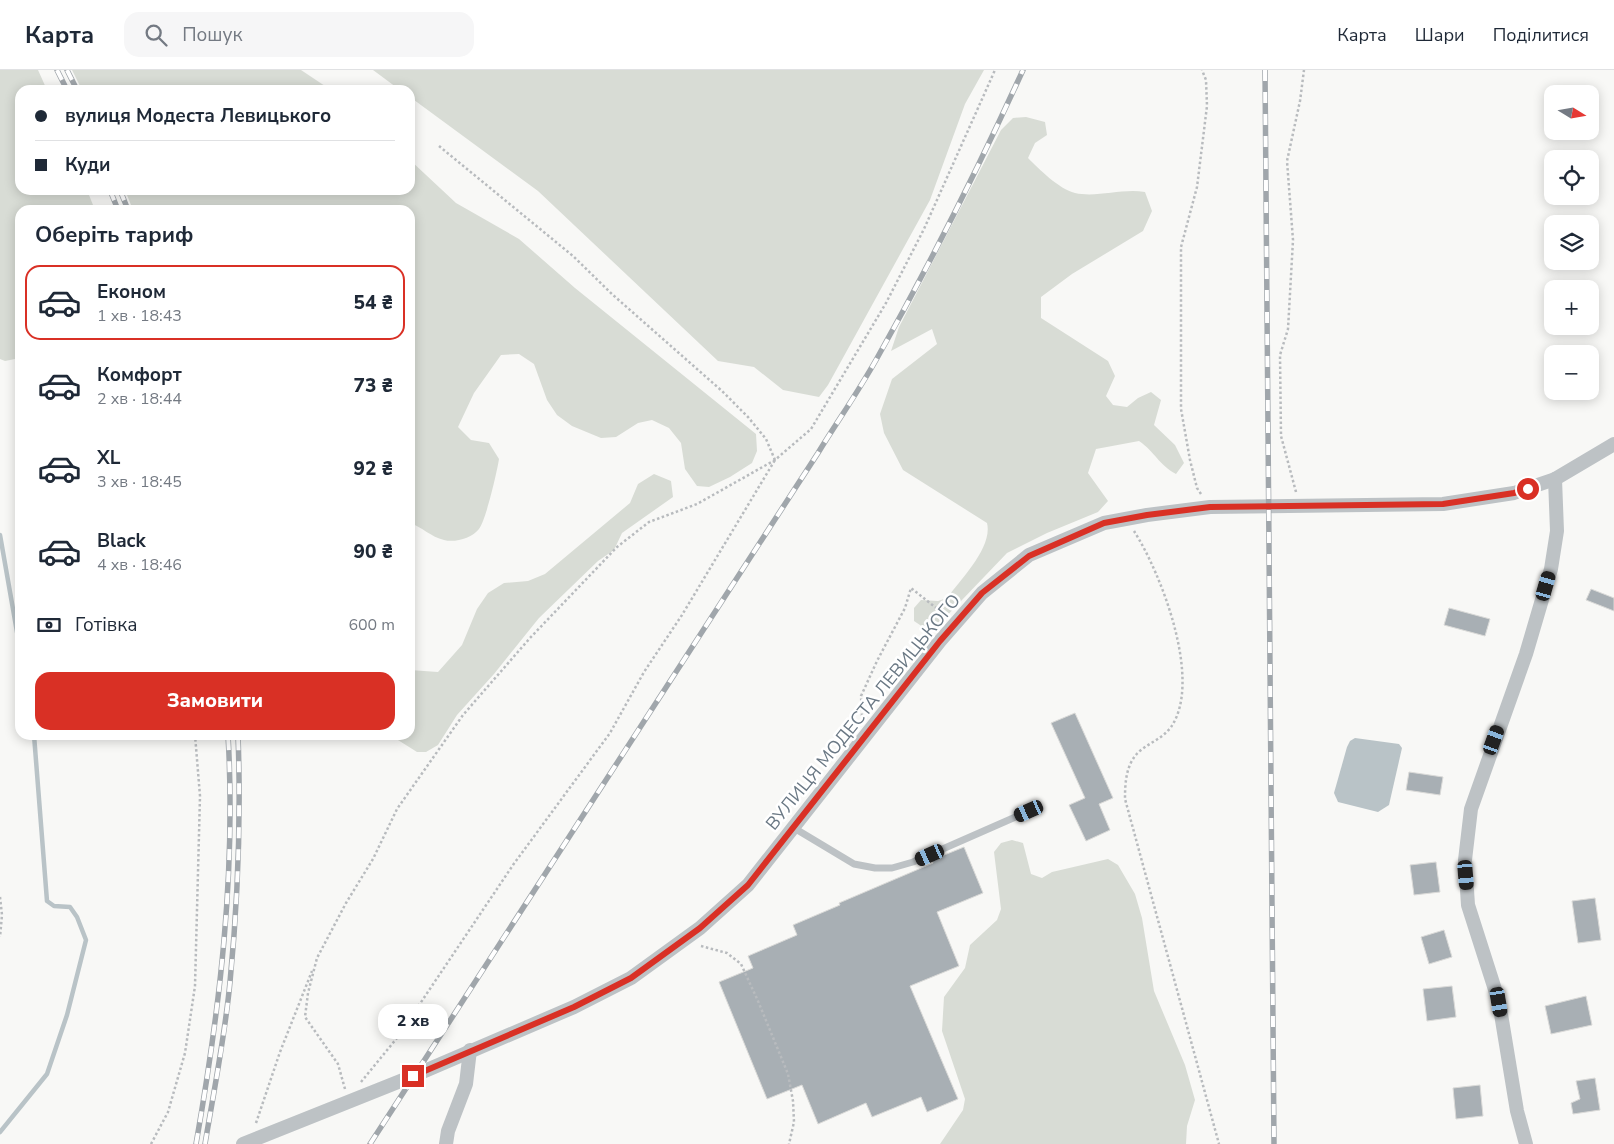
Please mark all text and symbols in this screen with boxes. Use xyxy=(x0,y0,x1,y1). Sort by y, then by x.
search box xyxy=(124,12,474,57)
text: Карта xyxy=(25,19,94,51)
icon: search xyxy=(142,21,170,49)
text: Пошук xyxy=(182,22,242,48)
text: Карта xyxy=(1337,23,1387,47)
text: Шари xyxy=(1415,23,1465,47)
text: Поділитися xyxy=(1493,23,1589,47)
north arrow xyxy=(1544,85,1599,140)
map controls xyxy=(1544,85,1599,400)
text: вулиця Модеста Левицького xyxy=(65,103,331,129)
button: locate xyxy=(1544,150,1599,205)
text: Куди xyxy=(65,152,111,178)
button: layers xyxy=(1544,215,1599,270)
text: Оберіть тариф xyxy=(35,220,193,250)
text: Економ xyxy=(97,279,166,305)
icon: car xyxy=(37,280,82,325)
button: + xyxy=(1544,280,1599,335)
text: 54 ₴ xyxy=(354,290,393,316)
text: 1 хв · 18:43 xyxy=(97,305,182,327)
button: − xyxy=(1544,345,1599,400)
text: Комфорт xyxy=(97,362,182,388)
icon: car xyxy=(37,363,82,408)
text: 73 ₴ xyxy=(354,373,393,399)
text: 2 хв · 18:44 xyxy=(97,388,182,410)
text: XL xyxy=(97,445,120,471)
icon: car xyxy=(37,446,82,491)
text: 92 ₴ xyxy=(354,456,393,482)
text: 3 хв · 18:45 xyxy=(97,471,182,493)
route start xyxy=(1517,478,1539,500)
text: Black xyxy=(97,528,146,554)
icon: car xyxy=(37,529,82,574)
text: 90 ₴ xyxy=(354,539,393,565)
text: 4 хв · 18:46 xyxy=(97,554,182,576)
car xyxy=(1534,570,1557,602)
street label: ВУЛИЦЯ МОДЕСТА ЛЕВИЦЬКОГО xyxy=(760,589,966,835)
icon: cash xyxy=(35,611,63,639)
text: Готівка xyxy=(75,612,137,638)
text: 600 m xyxy=(348,614,395,636)
button: Замовити xyxy=(35,672,395,730)
car xyxy=(1481,723,1506,757)
car xyxy=(1012,798,1045,824)
car xyxy=(913,842,946,868)
car xyxy=(1457,859,1474,891)
car xyxy=(1489,986,1508,1018)
callout: 2 хв xyxy=(378,1004,448,1038)
text: 2 хв xyxy=(397,1010,429,1032)
route end xyxy=(402,1065,424,1087)

